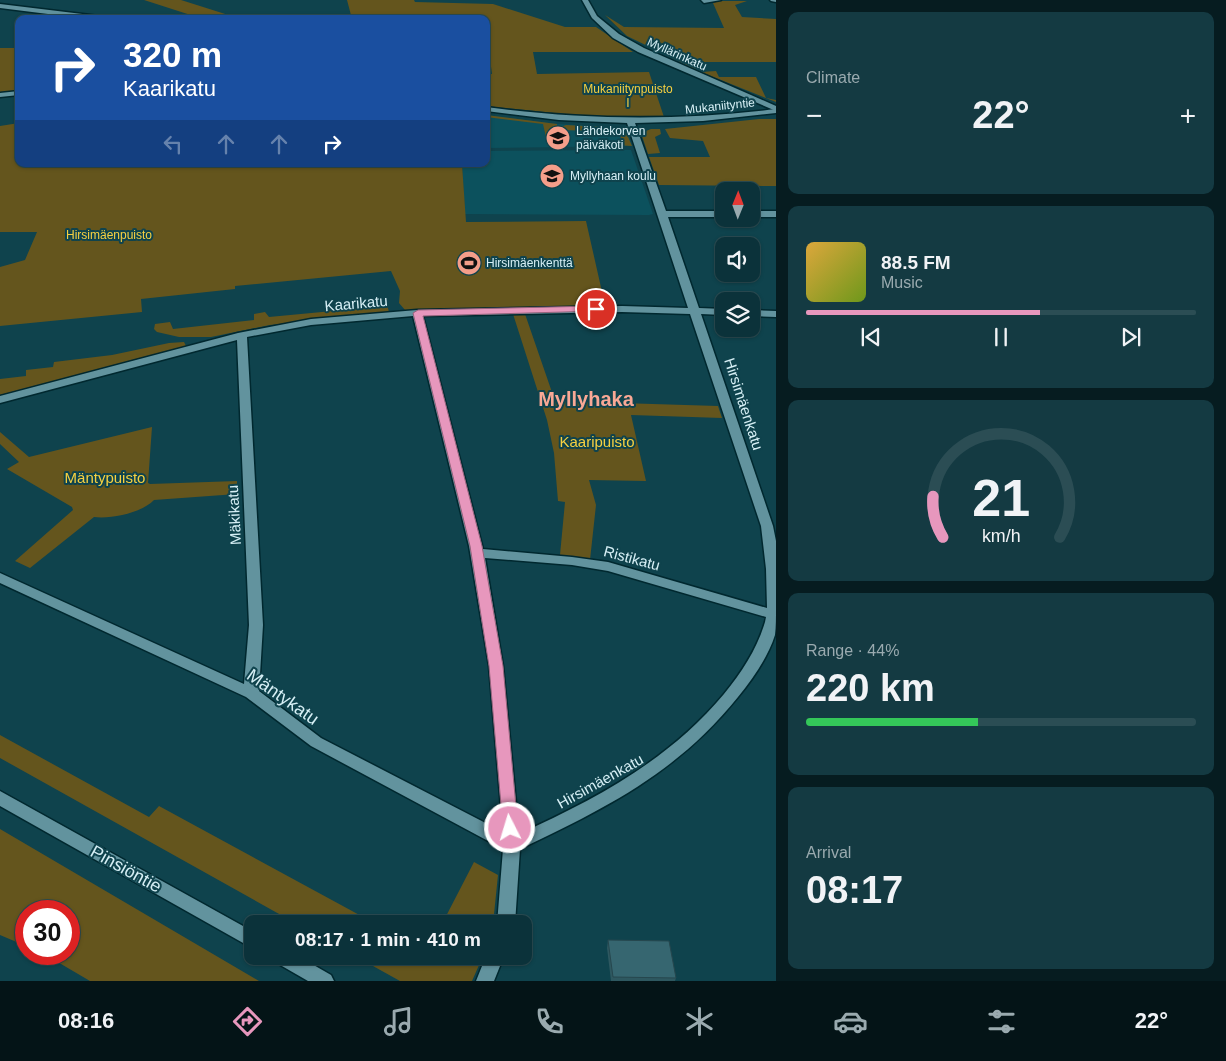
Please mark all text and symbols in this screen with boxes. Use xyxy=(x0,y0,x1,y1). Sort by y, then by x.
icon: right xyxy=(40,35,105,100)
text: 320 m xyxy=(123,35,222,74)
street label: Myllärinkatu xyxy=(645,35,709,73)
text: Climate xyxy=(806,69,860,86)
text: Kaarikatu xyxy=(123,76,216,101)
park label: Mukaniitynpuisto I xyxy=(583,82,673,110)
text: 22° xyxy=(972,94,1030,136)
street label: Mukaniityntie xyxy=(684,95,756,117)
text: − xyxy=(806,100,822,131)
text: + xyxy=(1180,100,1196,131)
place label: Lähdekorven päiväkoti xyxy=(576,124,645,152)
school or university icon: Lähdekorven päiväkoti xyxy=(545,125,571,151)
icon: left xyxy=(159,130,187,158)
icon: ahead xyxy=(212,130,240,158)
icon: ahead xyxy=(265,130,293,158)
icon: right xyxy=(318,130,346,158)
school or university icon: Myllyhaan koulu xyxy=(539,163,565,189)
place label: Myllyhaan koulu xyxy=(570,169,656,183)
north arrow xyxy=(715,182,760,228)
map controls xyxy=(715,182,760,337)
park label: Hirsimäenpuisto xyxy=(66,228,152,242)
button: sound xyxy=(715,237,760,282)
sports icon: Hirsimäenkenttä xyxy=(456,250,482,276)
text: 88.5 FM xyxy=(881,252,951,273)
place label: Hirsimäenkenttä xyxy=(486,256,573,270)
text: Music xyxy=(881,274,923,291)
pin xyxy=(575,288,617,330)
street label: Kaarikatu xyxy=(324,292,388,314)
button: layers xyxy=(715,292,760,337)
icon: arrive xyxy=(582,295,610,323)
icon: previous xyxy=(857,323,885,351)
icon: pause xyxy=(987,323,1015,351)
icon: next xyxy=(1117,323,1145,351)
street label: Hirsimäenkatu xyxy=(721,356,767,452)
district label: Myllyhaka xyxy=(538,388,635,410)
park label: Kaaripuisto xyxy=(559,433,635,450)
park label: Mäntypuisto xyxy=(65,469,145,486)
text: 21 xyxy=(972,469,1030,527)
street label: Mäkikatu xyxy=(224,485,244,545)
text: km/h xyxy=(982,526,1020,546)
street label: Ristikatu xyxy=(602,542,662,574)
text: Range · 44% xyxy=(806,642,899,659)
street label: Mäntykatu xyxy=(243,665,323,729)
text: 220 km xyxy=(806,667,935,709)
street label: Hirsimäenkatu xyxy=(554,750,646,812)
position arrow xyxy=(483,801,535,853)
street label: Pinsiöntie xyxy=(87,841,165,897)
text: Arrival xyxy=(806,844,851,861)
text: 08:17 xyxy=(806,869,903,911)
speed limit sign: 30 xyxy=(15,900,80,965)
text: 08:17 · 1 min · 410 m xyxy=(295,929,481,950)
icon: directions xyxy=(230,1004,265,1039)
icon: music xyxy=(381,1004,416,1039)
icon: phone xyxy=(532,1004,567,1039)
icon: climate xyxy=(682,1004,717,1039)
icon: car xyxy=(833,1004,868,1039)
icon: filters xyxy=(984,1004,1019,1039)
text: 08:16 xyxy=(58,1008,114,1033)
text: 22° xyxy=(1135,1008,1168,1033)

